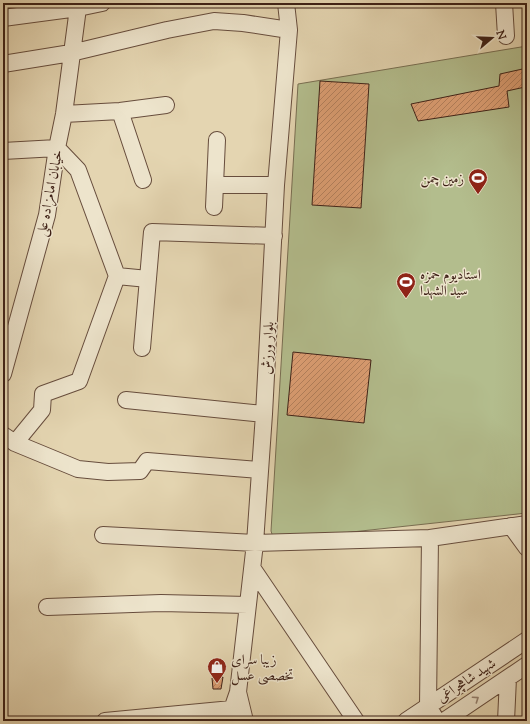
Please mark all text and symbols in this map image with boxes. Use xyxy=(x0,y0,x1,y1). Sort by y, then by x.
north arrow xyxy=(472,18,512,58)
text: N xyxy=(491,27,510,42)
street label: خیابان امامزاده علی xyxy=(33,148,69,239)
sports icon: زمین چمن xyxy=(467,167,489,195)
place label: زمین چمن xyxy=(421,170,464,190)
place label: استادیوم حمزه سید الشهدا xyxy=(420,266,481,302)
sports icon: استادیوم حمزه سید الشهدا xyxy=(395,271,417,299)
street label: بلوار ورزش xyxy=(258,321,280,375)
place label: زیبا سرای تخصصی عسل xyxy=(231,651,294,687)
street label: شهید شاهچراغی xyxy=(434,654,501,709)
shop icon: زیبا سرای تخصصی عسل xyxy=(206,656,228,684)
one-way arrow xyxy=(472,696,479,704)

